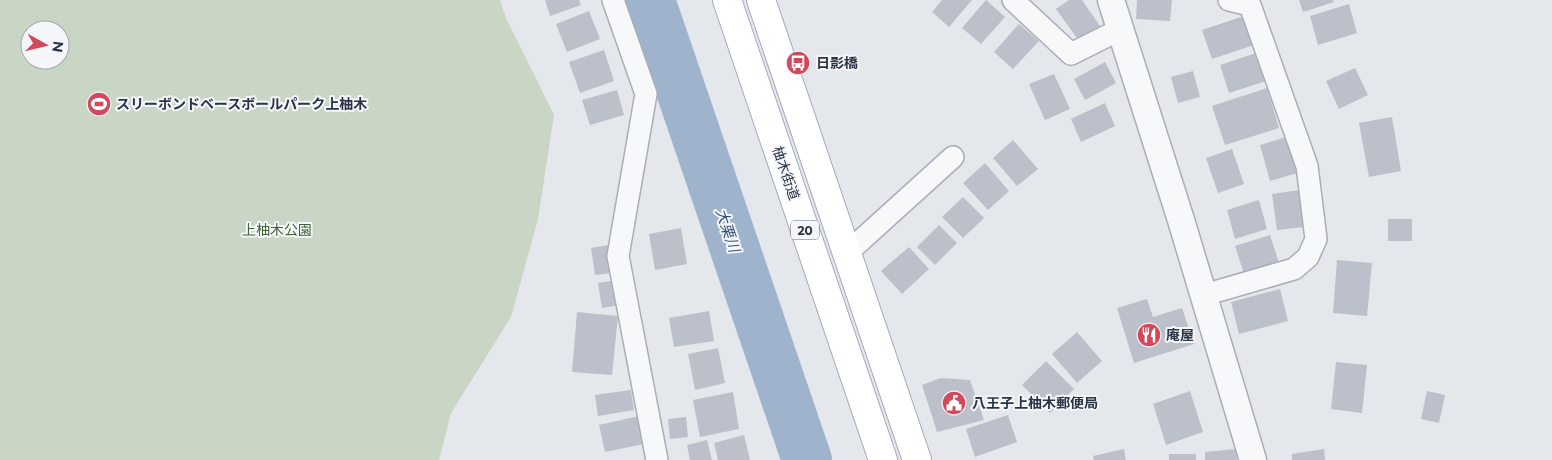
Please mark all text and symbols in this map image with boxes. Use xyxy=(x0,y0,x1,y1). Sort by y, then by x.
north arrow xyxy=(20,20,70,70)
text: N xyxy=(48,40,68,54)
bus stop icon: 日影橋 xyxy=(785,50,811,76)
place label: 日影橋 xyxy=(816,54,858,72)
sports icon: スリーボンドベースボールパーク上柚木 xyxy=(86,91,112,117)
place label: スリーボンドベースボールパーク上柚木 xyxy=(116,95,367,113)
street label: 柚木街道 xyxy=(768,144,804,202)
water label: 大栗川 xyxy=(712,206,745,256)
road number: 20 xyxy=(791,220,819,240)
park label: 上柚木公園 xyxy=(242,221,312,239)
restaurant icon: 庵屋 xyxy=(1136,322,1162,348)
place label: 庵屋 xyxy=(1166,326,1194,344)
public building icon: 八王子上柚木郵便局 xyxy=(941,390,967,416)
place label: 八王子上柚木郵便局 xyxy=(972,394,1098,412)

